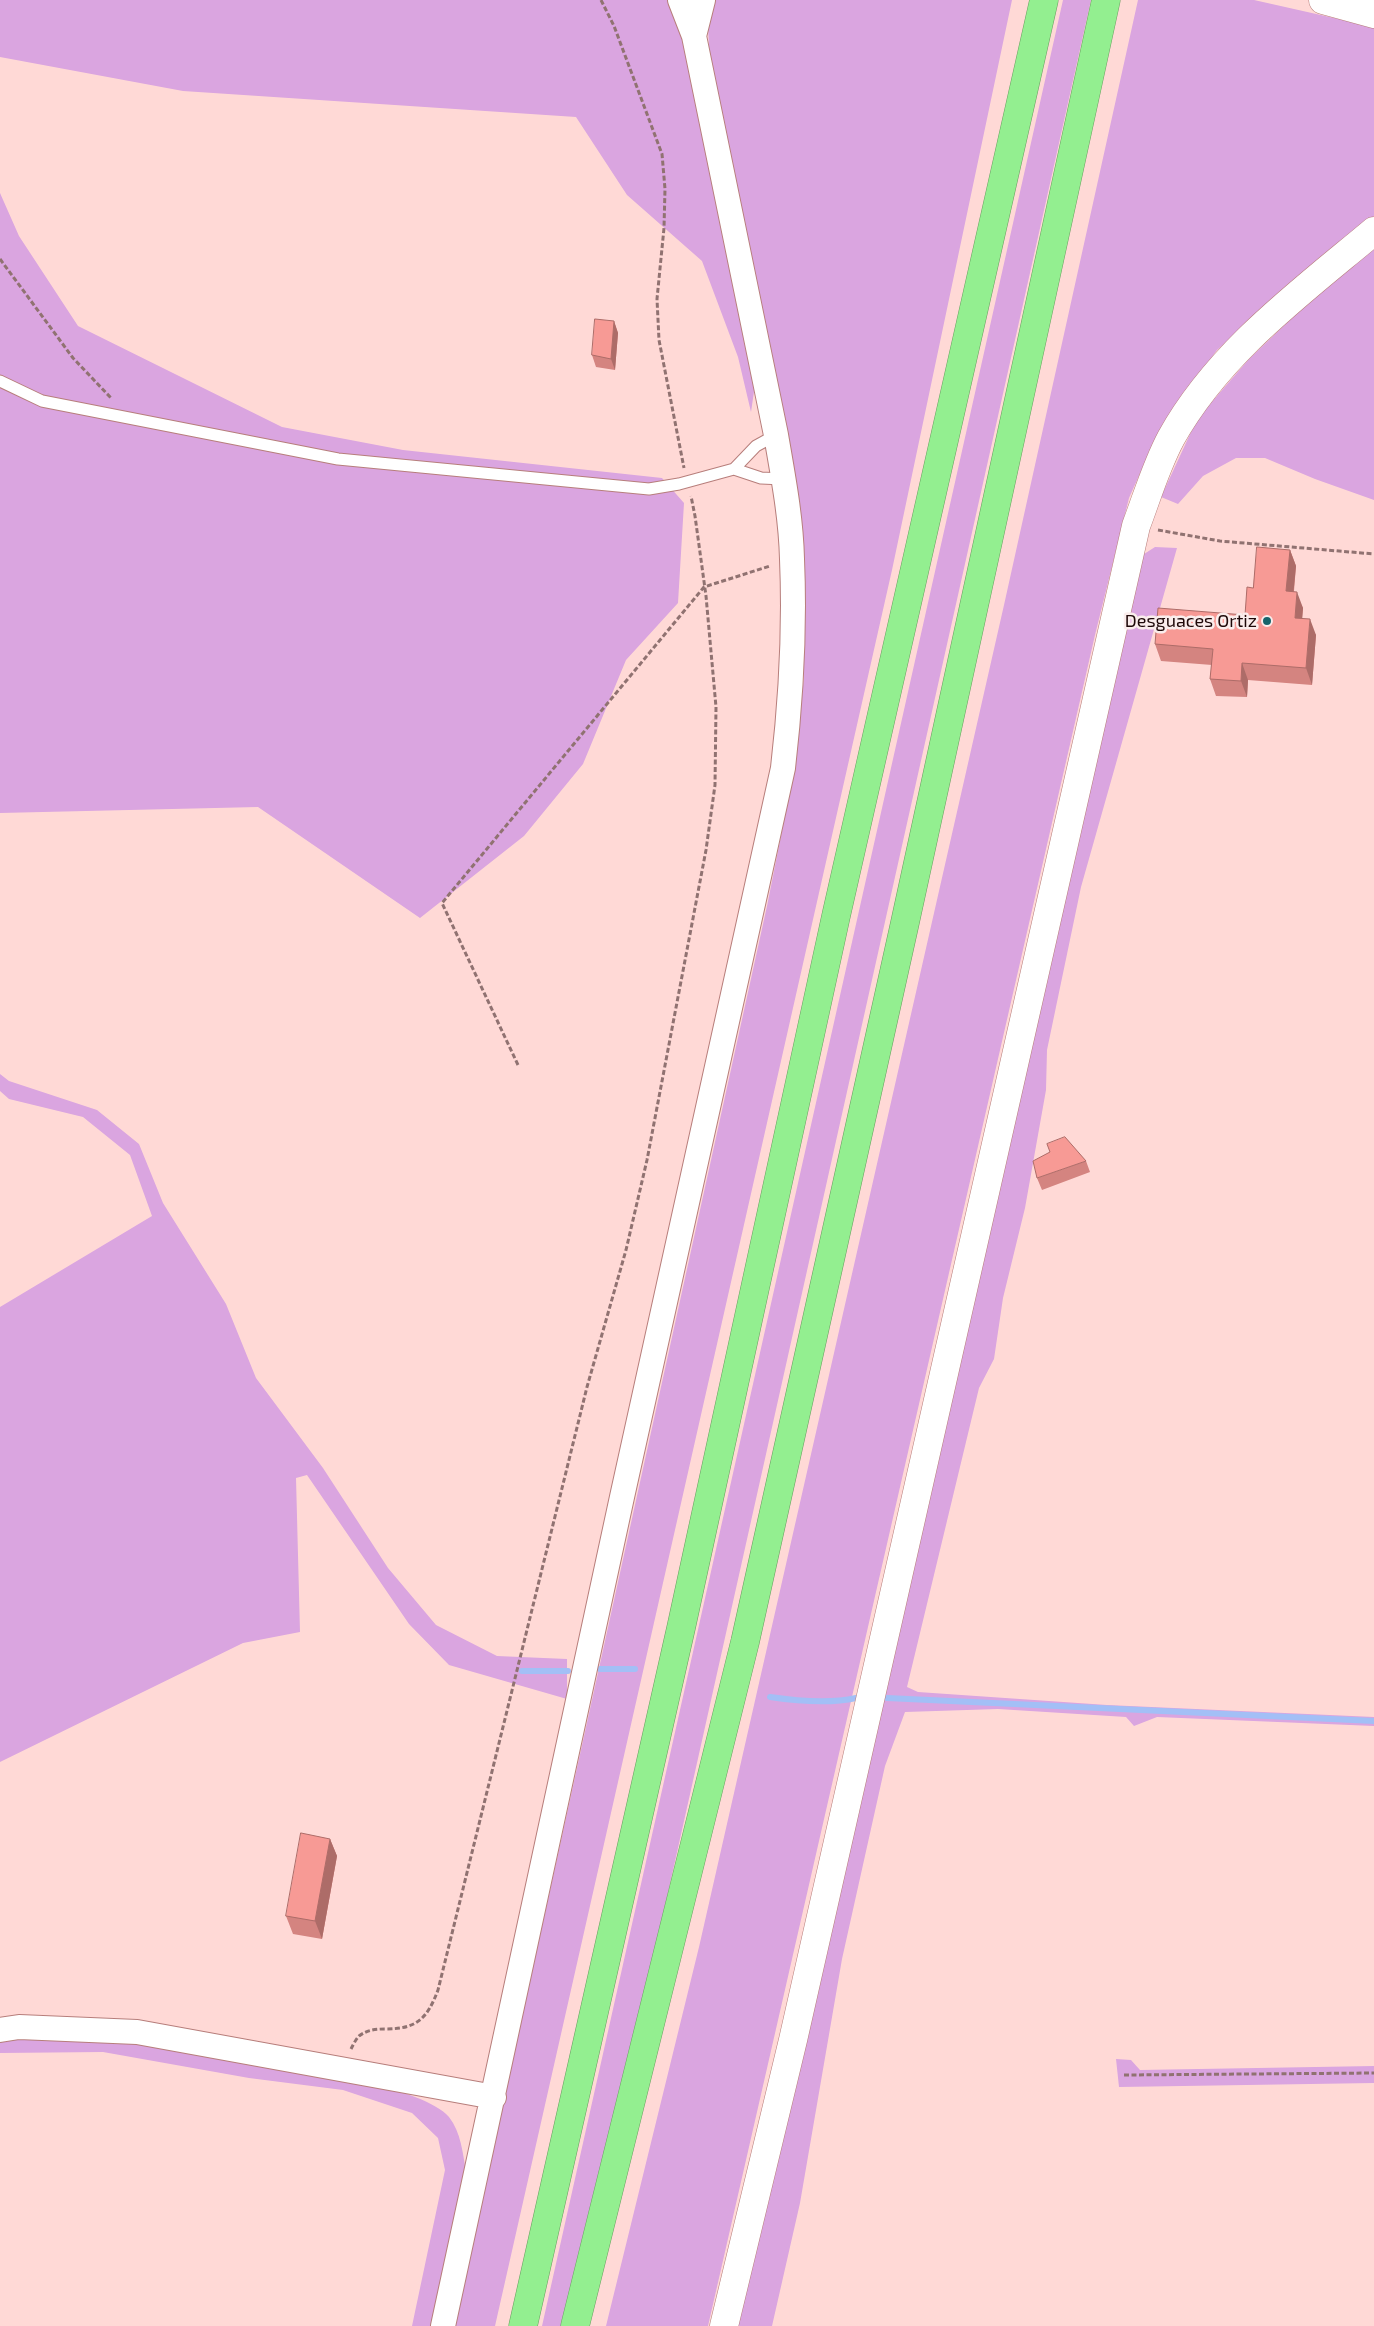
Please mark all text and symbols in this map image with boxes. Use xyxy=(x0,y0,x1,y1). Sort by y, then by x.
place label: Desguaces Ortiz xyxy=(1125,610,1257,632)
marker: Desguaces Ortiz xyxy=(1261,615,1273,627)

